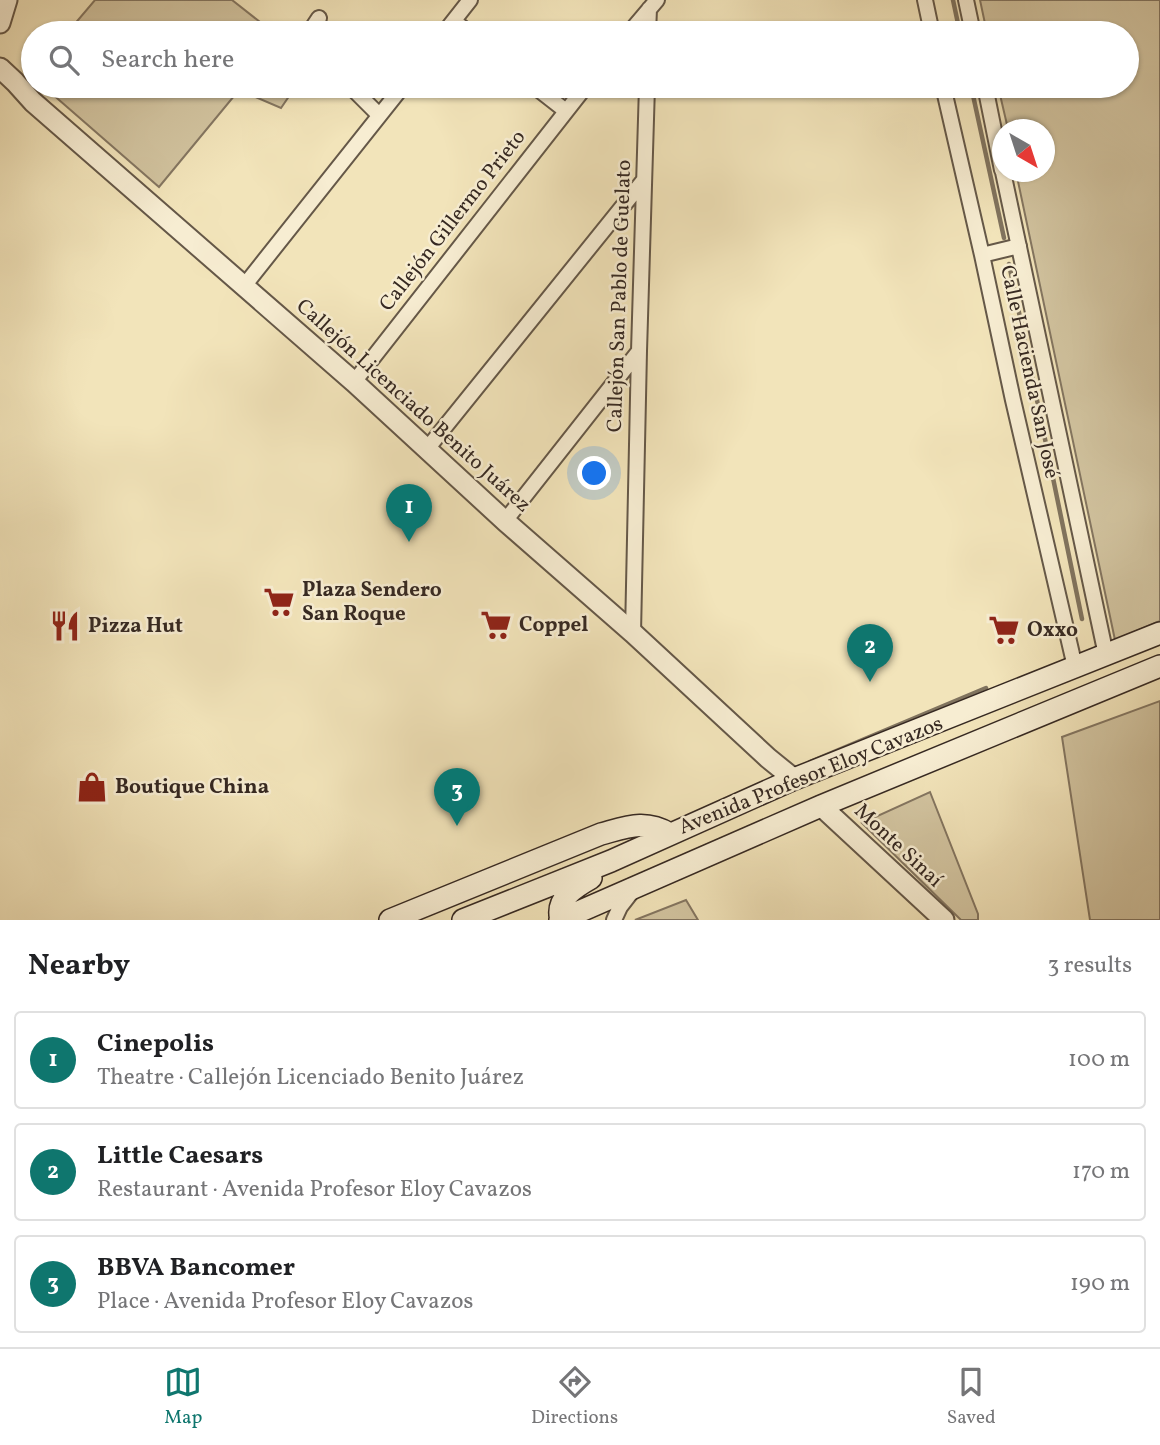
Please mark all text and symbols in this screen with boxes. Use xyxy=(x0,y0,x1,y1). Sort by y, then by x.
search box xyxy=(21,21,1139,98)
icon: search xyxy=(45,41,83,79)
text: Search here xyxy=(101,42,234,78)
north arrow xyxy=(992,119,1055,182)
street label: Callejón Gillermo Prieto xyxy=(373,124,533,318)
street label: Callejón San Pablo de Guelato xyxy=(601,159,639,433)
street label: Calle Hacienda San José xyxy=(992,263,1066,482)
street label: Callejón Licenciado Benito Juárez xyxy=(289,293,537,519)
your location xyxy=(577,456,611,490)
pin: 1 xyxy=(386,484,432,542)
place label: Plaza Sendero San Roque xyxy=(302,576,442,629)
supermarket icon: Plaza Sendero San Roque xyxy=(262,585,296,619)
supermarket icon: Coppel xyxy=(479,608,513,642)
restaurant icon: Pizza Hut xyxy=(48,609,82,643)
place label: Coppel xyxy=(519,611,588,640)
place label: Pizza Hut xyxy=(88,612,183,641)
supermarket icon: Oxxo xyxy=(987,613,1021,647)
place label: Oxxo xyxy=(1027,616,1078,645)
pin: 2 xyxy=(847,624,893,682)
street label: Avenida Profesor Eloy Cavazos xyxy=(674,710,948,842)
pin: 3 xyxy=(434,768,480,826)
shop icon: Boutique China xyxy=(75,770,109,804)
place label: Boutique China xyxy=(115,773,269,802)
street label: Monte Sinaí xyxy=(847,797,949,895)
text: Nearby xyxy=(28,945,130,987)
text: 3 results xyxy=(1047,950,1132,982)
text: Cinepolis xyxy=(97,1026,214,1062)
text: 1 xyxy=(48,1044,58,1076)
text: 100 m xyxy=(1068,1044,1130,1076)
text: Theatre · Callejón Licenciado Benito Juárez xyxy=(97,1062,524,1094)
text: Little Caesars xyxy=(97,1138,263,1174)
text: 2 xyxy=(47,1156,59,1188)
text: 170 m xyxy=(1072,1156,1130,1188)
text: Restaurant · Avenida Profesor Eloy Cavazos xyxy=(97,1174,532,1206)
text: BBVA Bancomer xyxy=(97,1250,295,1286)
text: 3 xyxy=(47,1268,59,1300)
text: 190 m xyxy=(1070,1268,1130,1300)
text: Place · Avenida Profesor Eloy Cavazos xyxy=(97,1286,473,1318)
tab: Map xyxy=(164,1363,202,1431)
tab: Directions xyxy=(531,1363,618,1431)
tab: Saved xyxy=(947,1363,996,1431)

